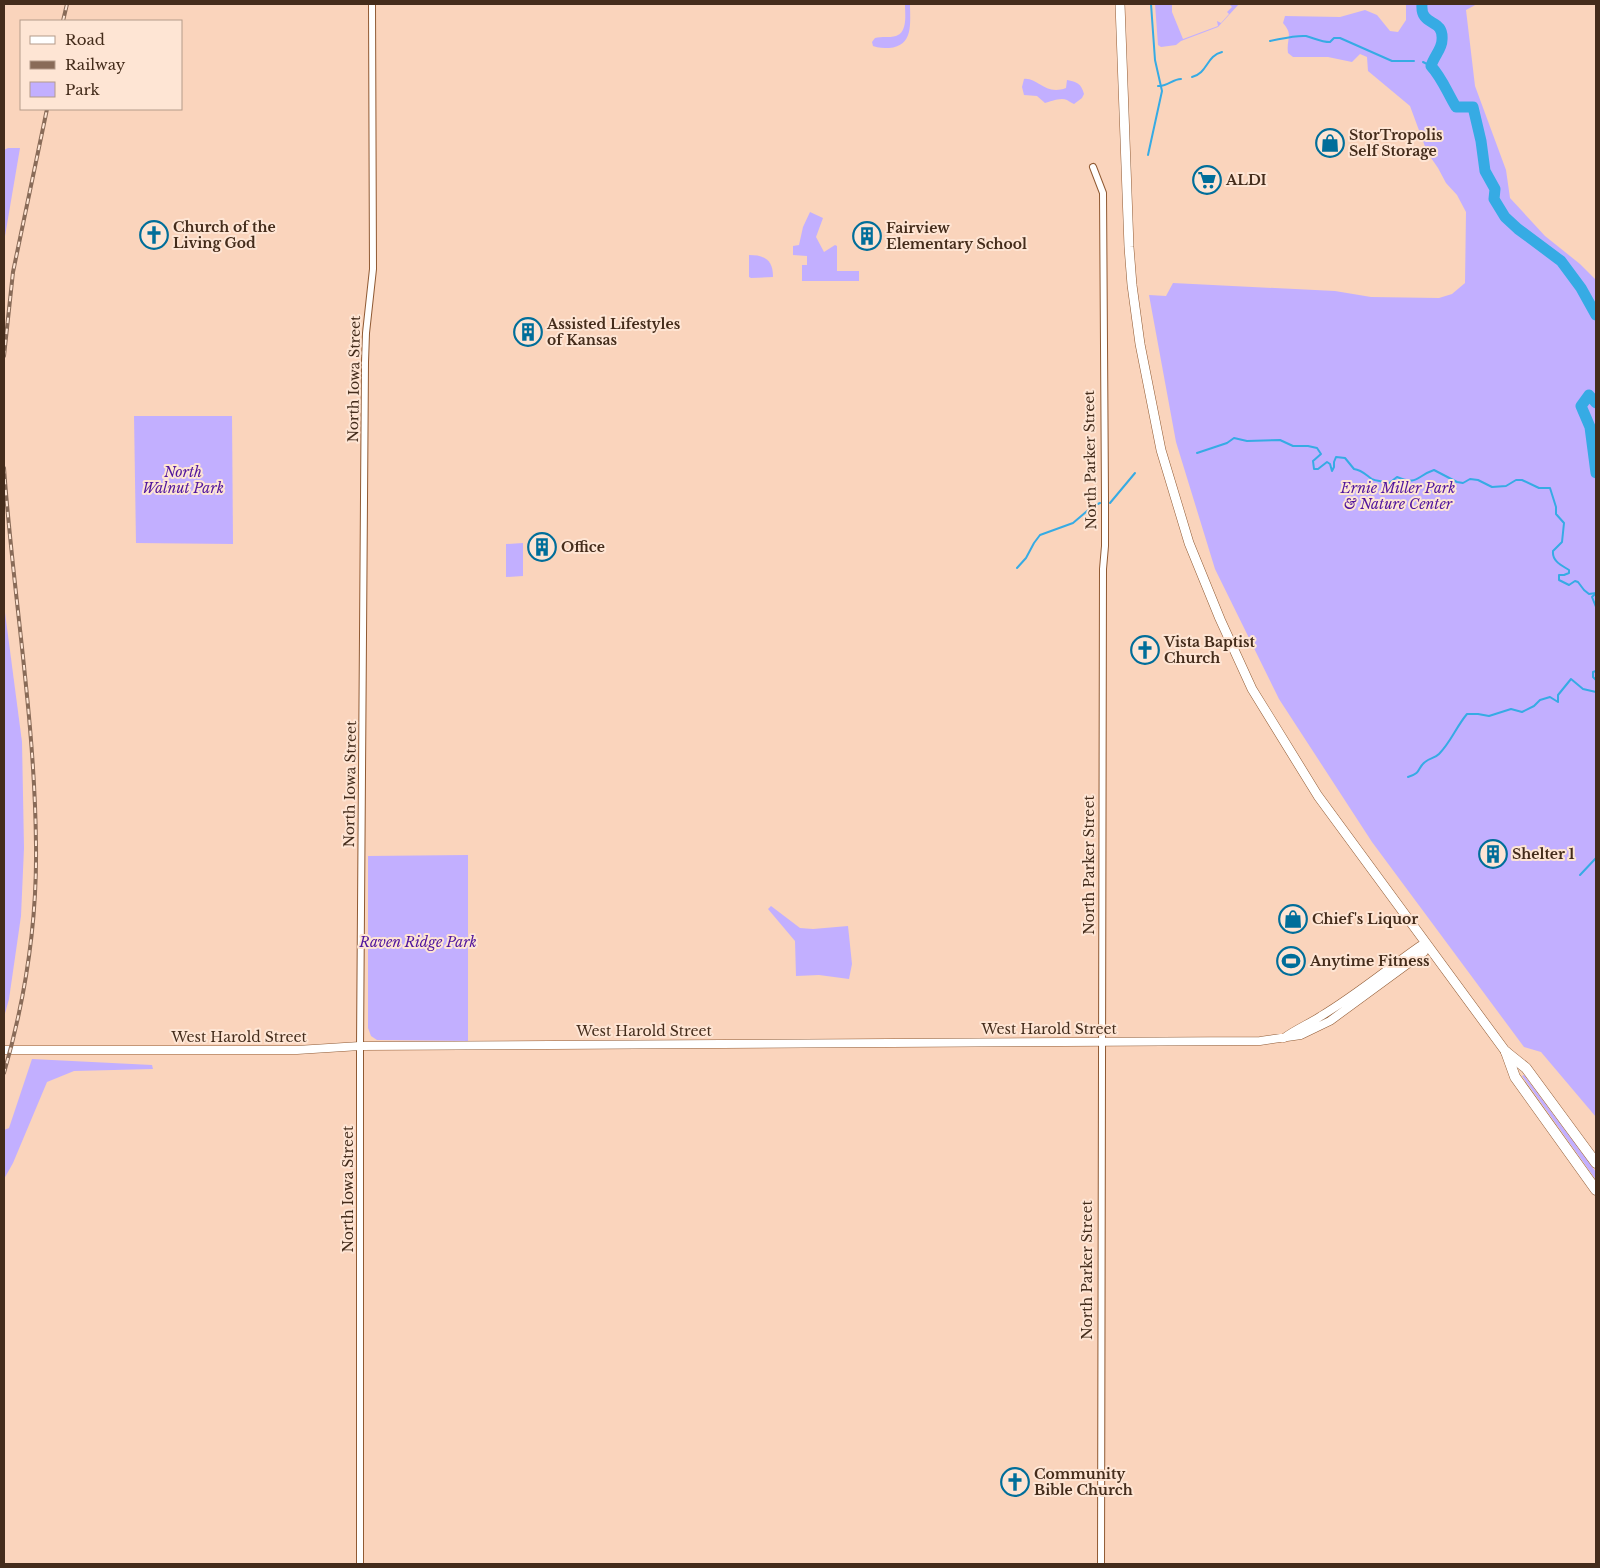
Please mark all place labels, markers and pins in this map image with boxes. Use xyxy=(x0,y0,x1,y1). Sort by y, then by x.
place label: StorTropolis Self Storage xyxy=(1349,126,1443,160)
shop icon: StorTropolis Self Storage xyxy=(1315,128,1345,158)
supermarket icon: ALDI xyxy=(1192,165,1222,195)
place label: ALDI xyxy=(1225,171,1267,189)
place label: Church of the Living God xyxy=(173,218,276,252)
place label: Fairview Elementary School xyxy=(886,219,1027,253)
church icon: Church of the Living God xyxy=(139,220,169,250)
building icon: Fairview Elementary School xyxy=(852,221,882,251)
place label: Assisted Lifestyles of Kansas xyxy=(546,315,681,349)
building icon: Assisted Lifestyles of Kansas xyxy=(513,317,543,347)
building icon: Office xyxy=(527,532,557,562)
place label: Office xyxy=(561,538,605,556)
place label: Vista Baptist Church xyxy=(1163,633,1256,667)
church icon: Vista Baptist Church xyxy=(1130,635,1160,665)
building icon: Shelter 1 xyxy=(1478,839,1508,869)
place label: Shelter 1 xyxy=(1512,845,1575,863)
shop icon: Chief's Liquor xyxy=(1278,904,1308,934)
place label: Chief's Liquor xyxy=(1312,910,1418,928)
sports icon: Anytime Fitness xyxy=(1276,946,1306,976)
place label: Anytime Fitness xyxy=(1309,952,1430,970)
place label: Community Bible Church xyxy=(1034,1465,1133,1499)
church icon: Community Bible Church xyxy=(1000,1467,1030,1497)

